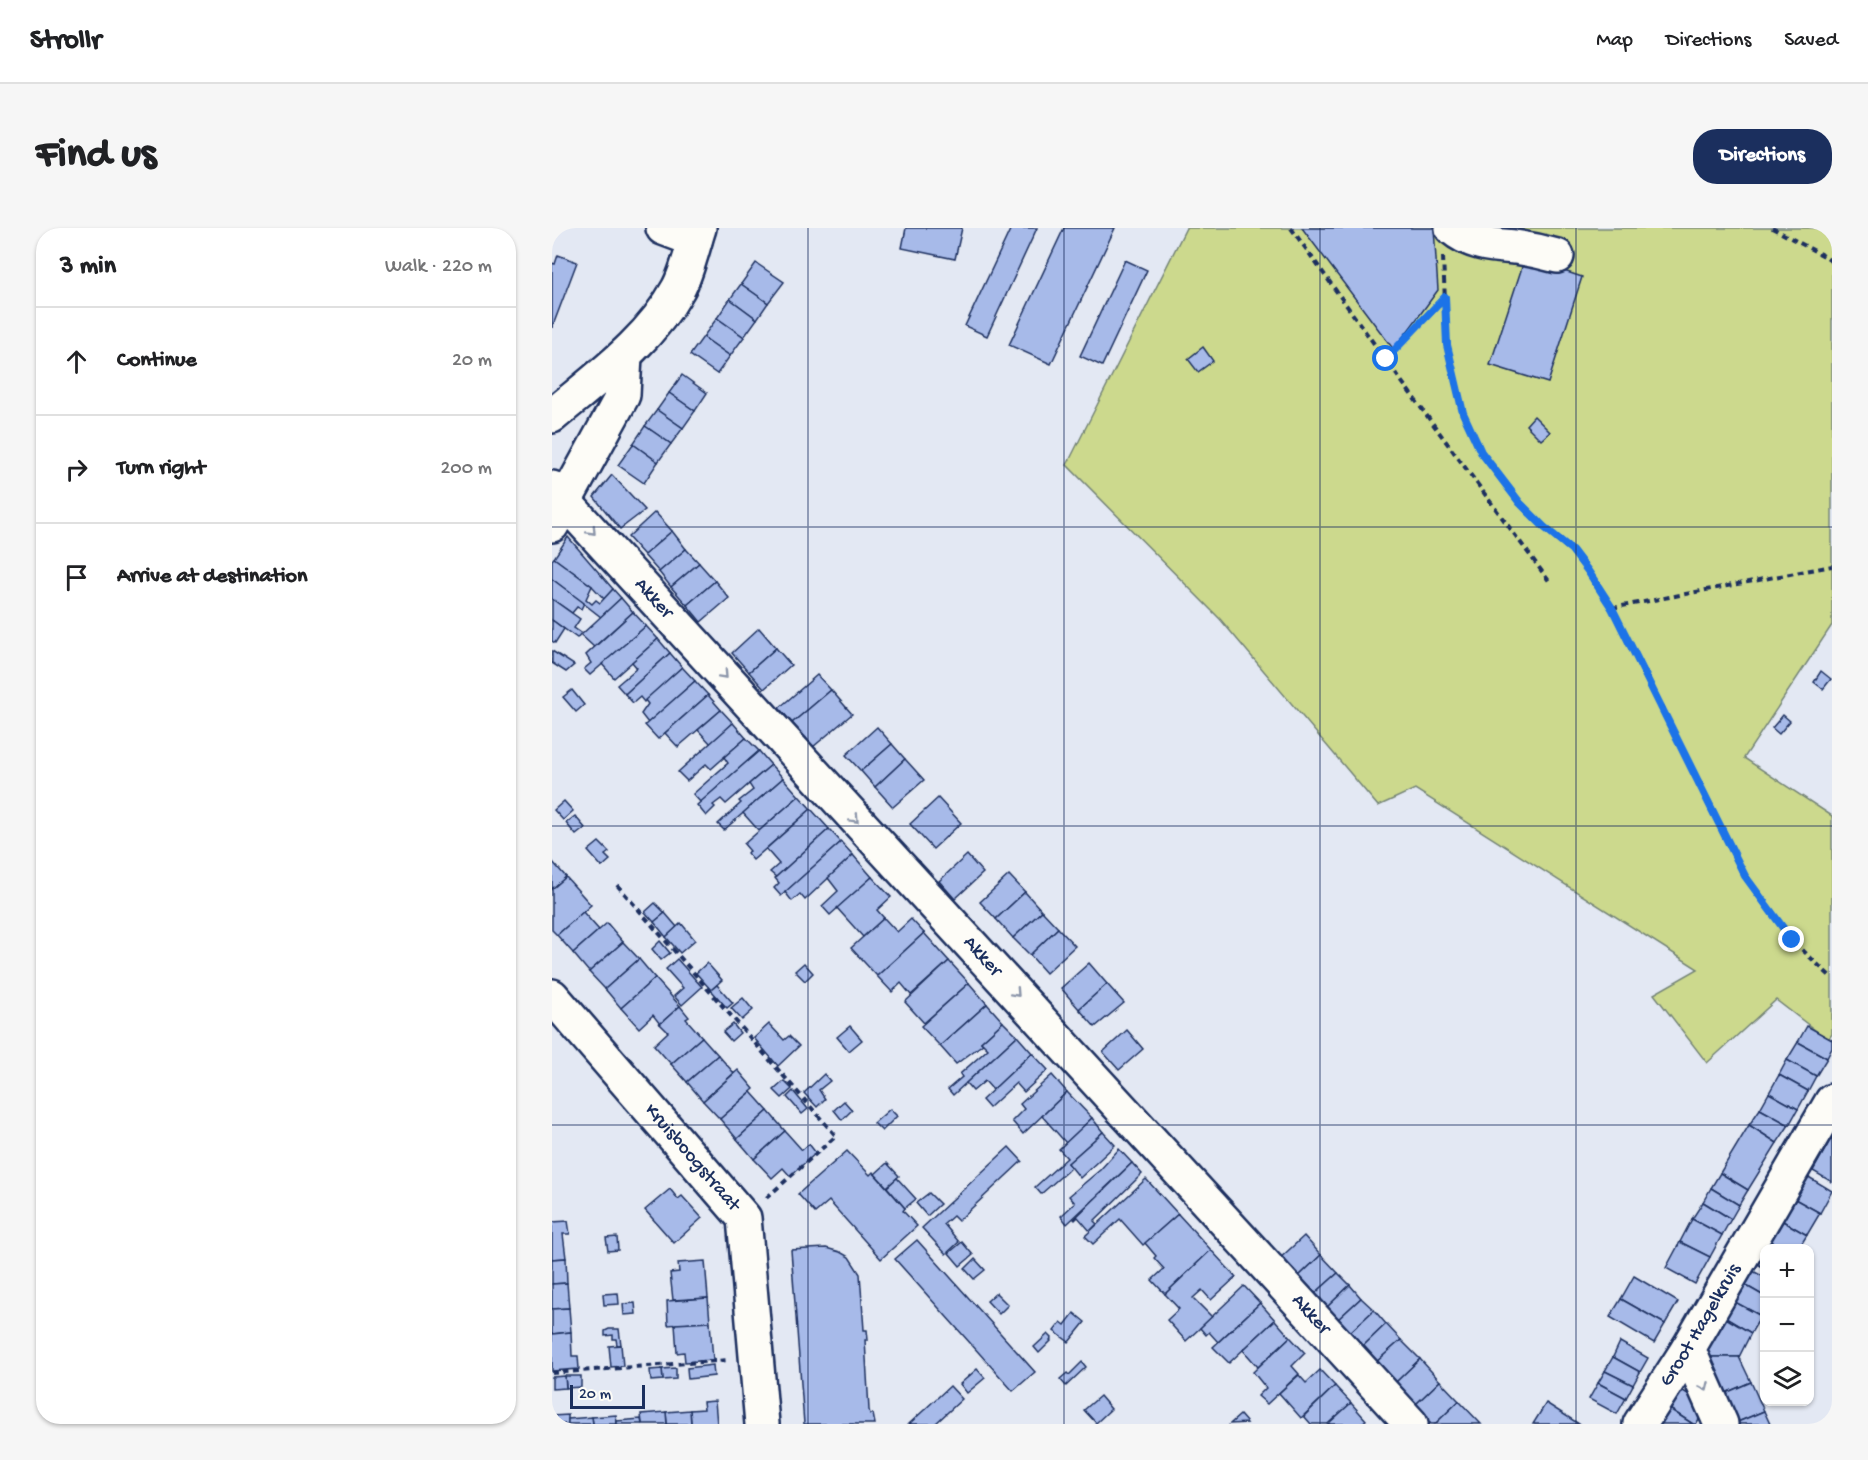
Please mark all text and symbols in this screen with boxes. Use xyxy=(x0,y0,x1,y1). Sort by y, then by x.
text: Strollr xyxy=(30,25,101,58)
text: Map xyxy=(1596,29,1633,54)
text: Directions xyxy=(1666,29,1751,54)
text: Saved xyxy=(1784,29,1838,54)
button: Directions xyxy=(1693,129,1832,184)
text: Find us xyxy=(36,132,156,181)
text: 3 min xyxy=(60,252,116,283)
text: Walk · 220 m xyxy=(385,256,492,279)
icon: ahead xyxy=(60,345,93,378)
route start xyxy=(1372,345,1398,371)
text: Continue xyxy=(117,348,197,374)
text: 20 m xyxy=(452,350,492,373)
icon: right xyxy=(60,453,93,486)
text: Turn right xyxy=(117,456,205,482)
text: 200 m xyxy=(441,458,492,481)
one-way arrow xyxy=(585,525,596,535)
icon: arrive xyxy=(60,561,93,594)
text: Arrive at destination xyxy=(117,564,307,590)
street label: Akker xyxy=(629,573,679,625)
one-way arrow xyxy=(716,668,727,679)
one-way arrow xyxy=(848,811,859,822)
route end xyxy=(1778,926,1804,952)
street label: Akker xyxy=(958,931,1008,983)
one-way arrow xyxy=(1009,987,1020,997)
street label: Kruisboogstraat xyxy=(639,1099,746,1218)
map controls xyxy=(1760,1244,1814,1406)
button: + xyxy=(1760,1244,1814,1298)
street label: Groot Hagelkruis xyxy=(1655,1259,1747,1391)
street label: Akker xyxy=(1286,1290,1336,1341)
button: − xyxy=(1760,1298,1814,1352)
button: layers xyxy=(1760,1352,1814,1406)
one-way arrow xyxy=(1697,1380,1709,1391)
scale bar xyxy=(570,1382,645,1410)
text: 20 m xyxy=(579,1386,611,1405)

